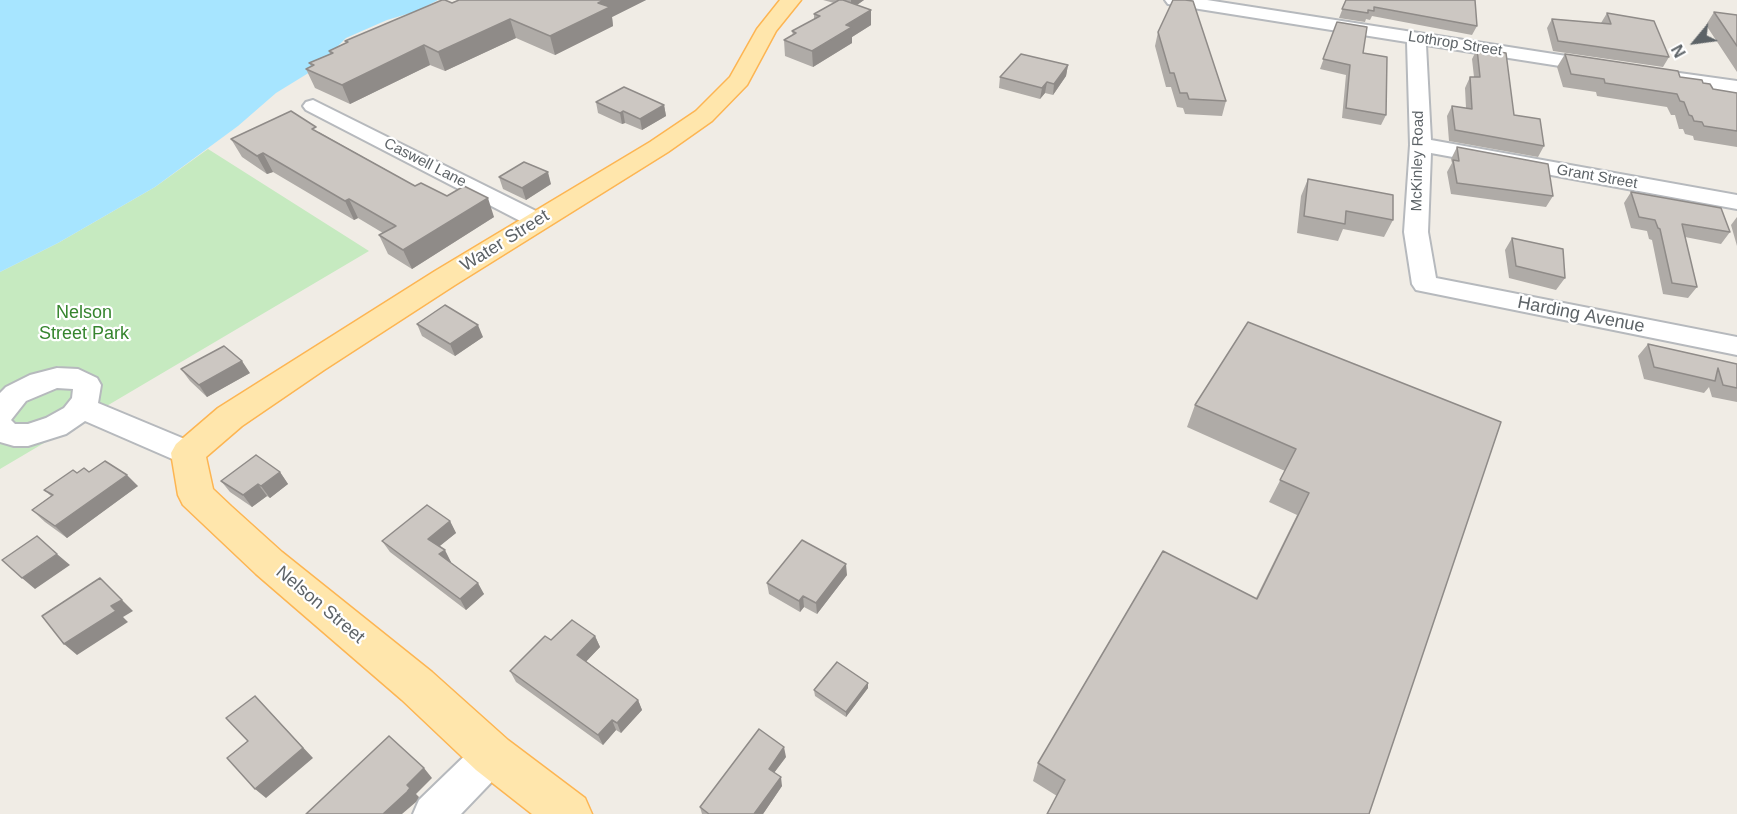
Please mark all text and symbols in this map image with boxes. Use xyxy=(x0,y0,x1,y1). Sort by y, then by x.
north arrow xyxy=(1665,12,1725,72)
street label: Lothrop Street xyxy=(1407,28,1503,60)
text: N xyxy=(1669,42,1689,60)
street label: McKinley Road xyxy=(1408,110,1428,212)
street label: Caswell Lane xyxy=(381,135,469,191)
street label: Grant Street xyxy=(1555,161,1639,193)
street label: Water Street xyxy=(457,205,553,277)
street label: Harding Avenue xyxy=(1516,292,1646,338)
park label: Nelson Street Park xyxy=(39,302,129,344)
street label: Nelson Street xyxy=(271,562,369,648)

